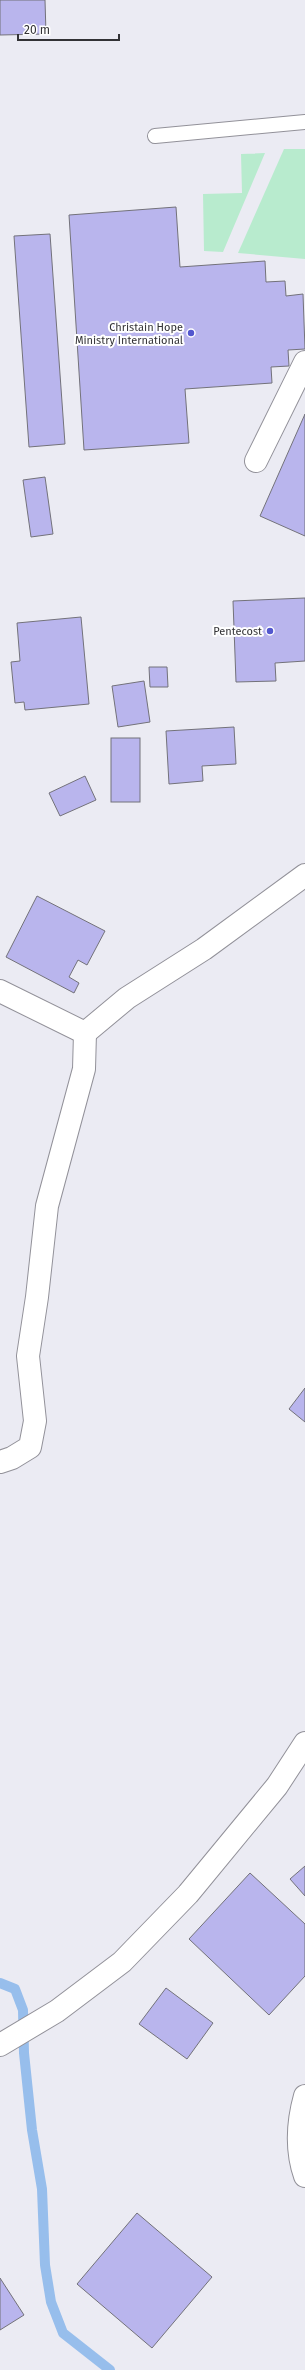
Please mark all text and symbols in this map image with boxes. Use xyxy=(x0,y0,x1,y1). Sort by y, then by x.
scale bar xyxy=(18,16,119,42)
text: 20 m xyxy=(24,23,50,37)
place label: Christain Hope Ministry International xyxy=(75,321,183,347)
marker: Christain Hope Ministry International xyxy=(186,328,196,338)
place label: Pentecost xyxy=(213,625,262,638)
marker: Pentecost xyxy=(265,626,275,636)

